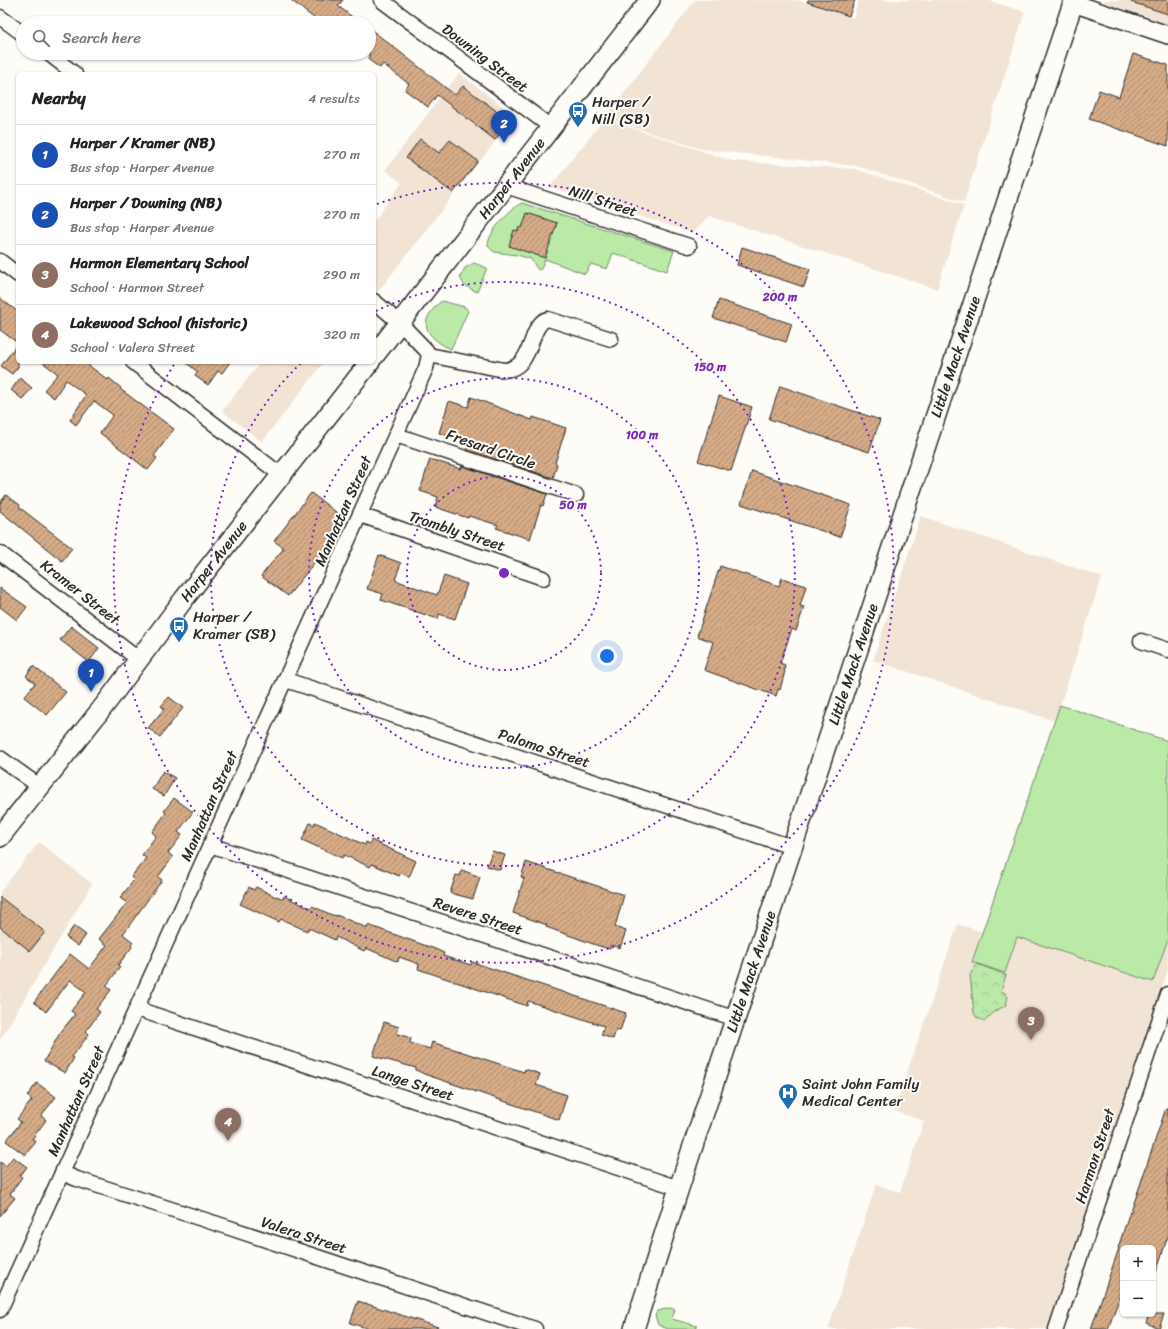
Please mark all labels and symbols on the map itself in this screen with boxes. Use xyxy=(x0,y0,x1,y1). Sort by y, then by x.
street label: Downing Street xyxy=(436,17,534,100)
place label: Harper / Nill (SB) xyxy=(592,89,651,132)
bus stop icon: Harper / Nill (SB) xyxy=(567,100,589,128)
pin: 2 xyxy=(491,110,517,143)
street label: Harper Avenue xyxy=(472,131,552,225)
street label: Nill Street xyxy=(565,178,641,224)
text: 200 m xyxy=(762,286,798,308)
street label: Little Mack Avenue xyxy=(923,292,988,421)
text: 150 m xyxy=(694,356,727,378)
street label: Fresard Circle xyxy=(443,421,540,477)
text: 100 m xyxy=(626,424,659,446)
street label: Manhattan Street xyxy=(307,451,379,571)
text: 50 m xyxy=(559,494,587,516)
street label: Trombly Street xyxy=(406,503,509,559)
street label: Harper Avenue xyxy=(173,514,254,608)
street label: Kramer Street xyxy=(34,552,126,632)
centre of rings xyxy=(497,566,511,580)
street label: Little Mack Avenue xyxy=(821,600,886,729)
place label: Harper / Kramer (SB) xyxy=(193,604,275,647)
bus stop icon: Harper / Kramer (SB) xyxy=(168,615,190,643)
your location xyxy=(597,646,617,666)
pin: 1 xyxy=(78,659,104,692)
street label: Paloma Street xyxy=(495,721,594,775)
street label: Manhattan Street xyxy=(173,746,245,866)
street label: Revere Street xyxy=(430,889,526,943)
street label: Little Mack Avenue xyxy=(719,907,783,1036)
pin: 3 xyxy=(1018,1007,1044,1040)
street label: Manhattan Street xyxy=(40,1041,112,1161)
street label: Lange Street xyxy=(369,1058,458,1109)
place label: Saint John Family Medical Center xyxy=(802,1071,920,1114)
hospital icon: Saint John Family Medical Center xyxy=(777,1082,799,1110)
street label: Harmon Street xyxy=(1067,1104,1123,1207)
pin: 4 xyxy=(215,1108,241,1141)
street label: Valera Street xyxy=(258,1209,351,1261)

